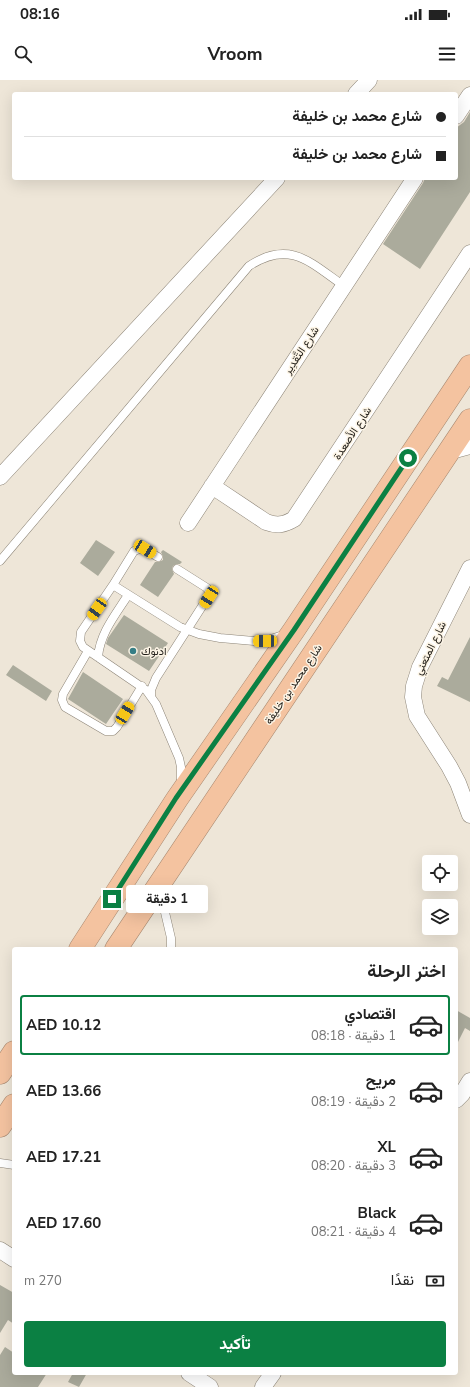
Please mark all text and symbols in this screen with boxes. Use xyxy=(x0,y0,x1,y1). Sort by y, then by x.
text: 08:16 xyxy=(20,4,60,24)
text: Vroom xyxy=(207,42,263,66)
icon: search xyxy=(12,43,34,65)
icon: menu xyxy=(436,43,458,65)
text: شارع محمد بن خليفة xyxy=(292,106,422,126)
text: شارع محمد بن خليفة xyxy=(292,144,422,164)
street label: شارع التَّقدِير xyxy=(280,323,323,378)
street label: شارع الأصعدة xyxy=(330,404,375,463)
route start xyxy=(399,449,417,467)
car xyxy=(132,538,158,560)
car xyxy=(197,584,221,610)
car xyxy=(85,596,109,622)
street label: شارع المتعني xyxy=(411,619,452,678)
car xyxy=(253,635,277,647)
street label: شارع محمد بن خليفة xyxy=(261,641,326,727)
place label: ادنوك xyxy=(141,644,167,659)
marker: ادنوك xyxy=(128,646,138,656)
car xyxy=(114,700,136,726)
map controls xyxy=(422,855,458,935)
button: locate xyxy=(422,855,458,891)
callout: 1 دقيقة xyxy=(126,885,208,913)
route end xyxy=(103,890,121,908)
text: 1 دقيقة xyxy=(146,890,188,908)
button: layers xyxy=(422,899,458,935)
text: اختر الرحلة xyxy=(367,959,446,983)
text: اقتصادي xyxy=(344,1004,396,1024)
icon: car xyxy=(408,1007,444,1043)
text: AED 10.12 xyxy=(26,1015,101,1035)
text: 1 دقيقة · 08:18 xyxy=(311,1027,396,1045)
text: مريح xyxy=(366,1070,396,1090)
icon: car xyxy=(408,1073,444,1109)
text: AED 13.66 xyxy=(26,1081,101,1101)
text: 2 دقيقة · 08:19 xyxy=(311,1093,396,1111)
text: XL xyxy=(377,1137,396,1157)
icon: car xyxy=(408,1139,444,1175)
text: AED 17.21 xyxy=(26,1147,101,1167)
text: 3 دقيقة · 08:20 xyxy=(311,1157,396,1175)
text: Black xyxy=(358,1203,396,1223)
icon: car xyxy=(408,1205,444,1241)
text: AED 17.60 xyxy=(26,1213,101,1233)
text: 4 دقيقة · 08:21 xyxy=(311,1223,396,1241)
text: نقدًا xyxy=(391,1270,414,1290)
icon: cash xyxy=(424,1270,446,1292)
text: 270 m xyxy=(24,1272,62,1290)
button: تأكيد xyxy=(24,1321,446,1367)

